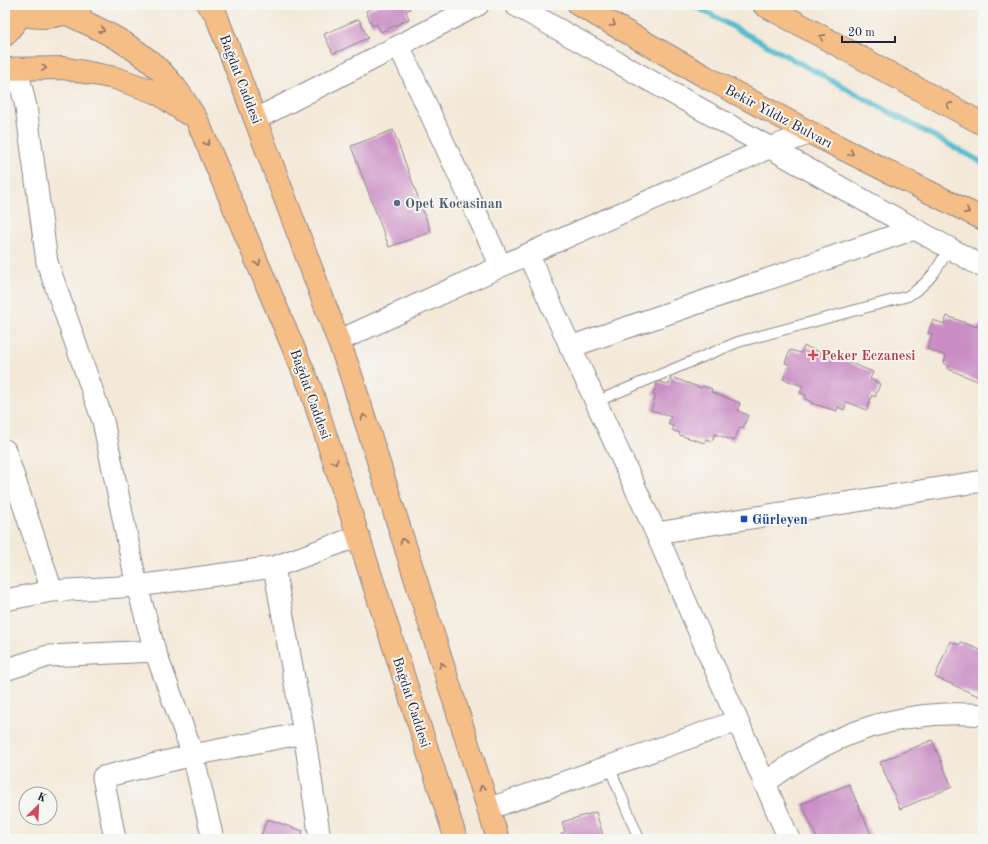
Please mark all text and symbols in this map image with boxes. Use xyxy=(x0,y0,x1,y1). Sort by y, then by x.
scale bar xyxy=(842,18,895,44)
one-way arrow xyxy=(609,20,616,27)
one-way arrow xyxy=(98,26,106,33)
text: 20 m xyxy=(848,27,875,39)
street label: Bağdat Caddesi xyxy=(217,33,264,126)
one-way arrow xyxy=(819,34,826,41)
one-way arrow xyxy=(41,64,47,72)
street label: Bekir Yıldız Bulvarı xyxy=(723,83,835,151)
one-way arrow xyxy=(946,103,953,110)
one-way arrow xyxy=(202,139,210,147)
one-way arrow xyxy=(846,148,854,156)
place label: Opet Kocasinan xyxy=(405,197,503,211)
marker: Opet Kocasinan xyxy=(392,198,402,208)
one-way arrow xyxy=(963,206,970,214)
one-way arrow xyxy=(253,259,261,266)
street label: Bağdat Caddesi xyxy=(287,348,333,441)
place label: Peker Eczanesi xyxy=(821,349,915,363)
marker: Peker Eczanesi xyxy=(808,350,818,360)
one-way arrow xyxy=(360,413,369,420)
one-way arrow xyxy=(330,459,339,466)
place label: Gürleyen xyxy=(752,513,808,527)
marker: Gürleyen xyxy=(739,514,749,524)
one-way arrow xyxy=(399,537,408,544)
street label: Bağdat Caddesi xyxy=(390,655,432,750)
one-way arrow xyxy=(438,661,447,668)
one-way arrow xyxy=(478,785,487,792)
north arrow xyxy=(18,786,58,826)
text: K xyxy=(35,791,48,805)

